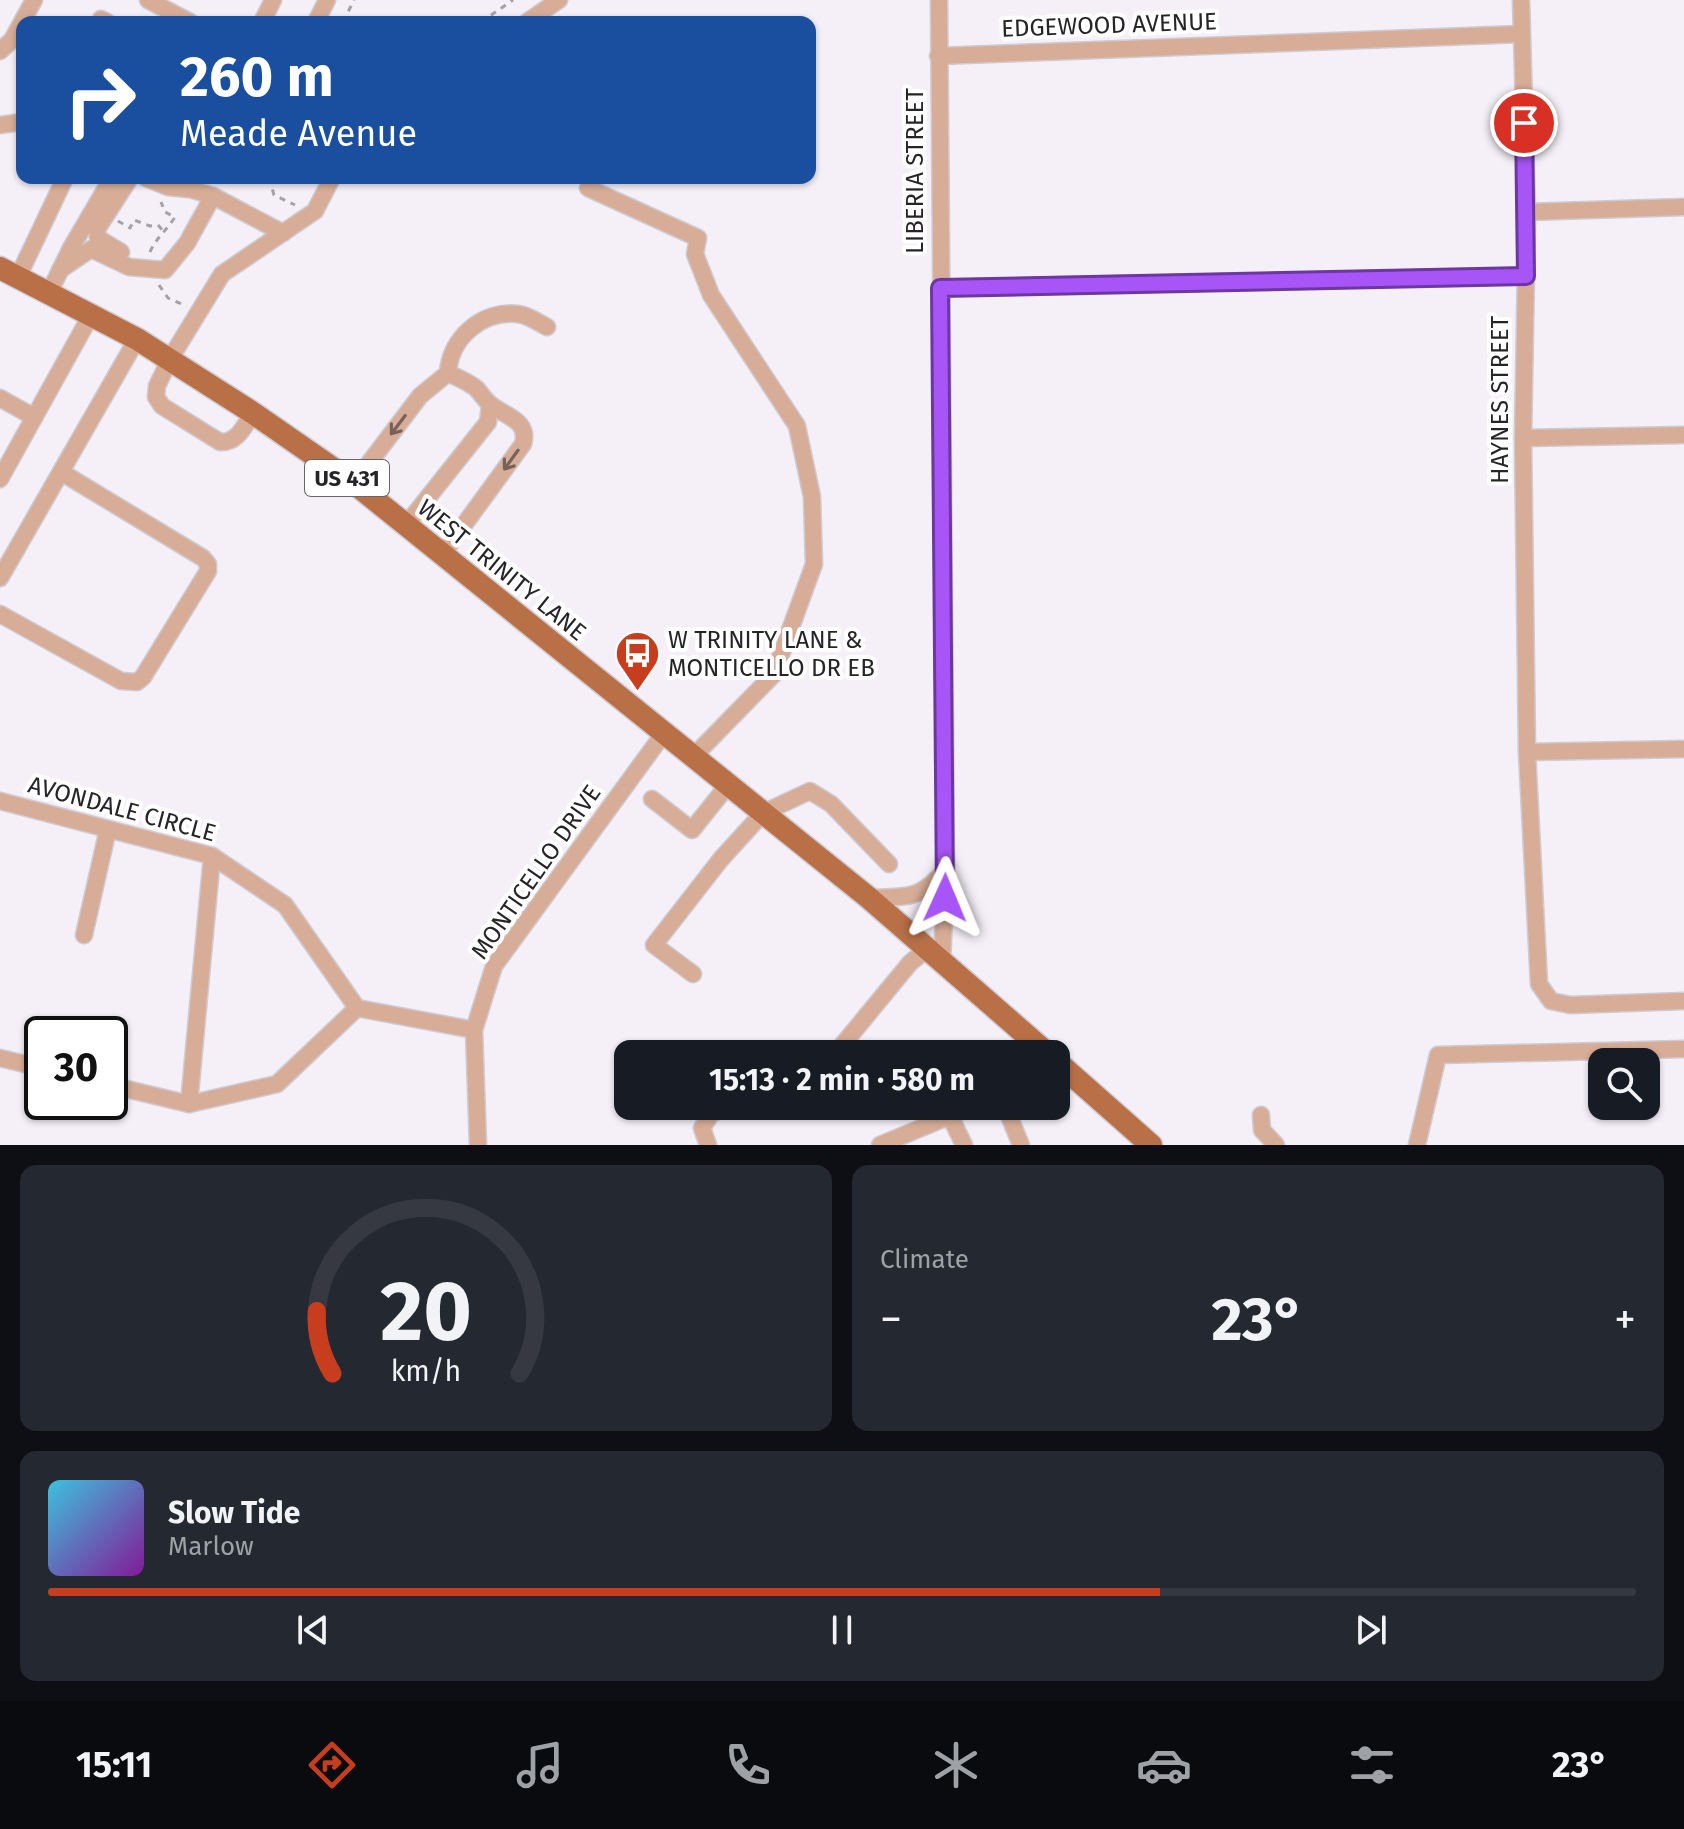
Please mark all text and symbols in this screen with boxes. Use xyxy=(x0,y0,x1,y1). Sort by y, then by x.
street label: EDGEWOOD AVENUE xyxy=(1001,7,1217,43)
text: 260 m xyxy=(180,44,334,111)
icon: right xyxy=(48,48,152,152)
street label: LIBERIA STREET xyxy=(901,88,929,254)
pin xyxy=(1490,89,1558,157)
icon: arrive xyxy=(1502,101,1546,145)
text: Meade Avenue xyxy=(180,112,417,156)
street label: HAYNES STREET xyxy=(1486,315,1514,484)
one-way arrow xyxy=(389,414,406,435)
one-way arrow xyxy=(503,449,520,471)
road number: US 431 xyxy=(305,460,389,496)
street label: WEST TRINITY LANE xyxy=(412,494,592,646)
place label: W TRINITY LANE & MONTICELLO DR EB xyxy=(668,626,875,682)
bus stop icon: W TRINITY LANE & MONTICELLO DR EB xyxy=(613,630,661,693)
street label: AVONDALE CIRCLE xyxy=(25,771,219,847)
street label: MONTICELLO DRIVE xyxy=(465,780,607,964)
position arrow xyxy=(903,856,987,940)
speed limit sign: 30 xyxy=(24,1016,128,1120)
map controls xyxy=(1588,1048,1660,1120)
button: search xyxy=(1588,1048,1660,1120)
text: 15:13 · 2 min · 580 m xyxy=(709,1062,975,1098)
text: Climate xyxy=(880,1244,969,1275)
text: 20 xyxy=(380,1262,472,1362)
text: 23° xyxy=(1211,1284,1305,1356)
text: − xyxy=(880,1293,902,1346)
text: + xyxy=(1614,1293,1636,1346)
text: km/h xyxy=(391,1354,461,1389)
text: Slow Tide xyxy=(168,1495,300,1531)
text: Marlow xyxy=(168,1531,254,1562)
icon: previous xyxy=(291,1608,335,1652)
icon: pause xyxy=(820,1608,864,1652)
icon: next xyxy=(1349,1608,1393,1652)
icon: directions xyxy=(304,1737,360,1793)
icon: music xyxy=(512,1737,568,1793)
icon: phone xyxy=(720,1737,776,1793)
icon: climate xyxy=(928,1737,984,1793)
icon: car xyxy=(1136,1737,1192,1793)
icon: filters xyxy=(1344,1737,1400,1793)
text: 15:11 xyxy=(76,1743,152,1787)
text: 23° xyxy=(1552,1743,1608,1787)

